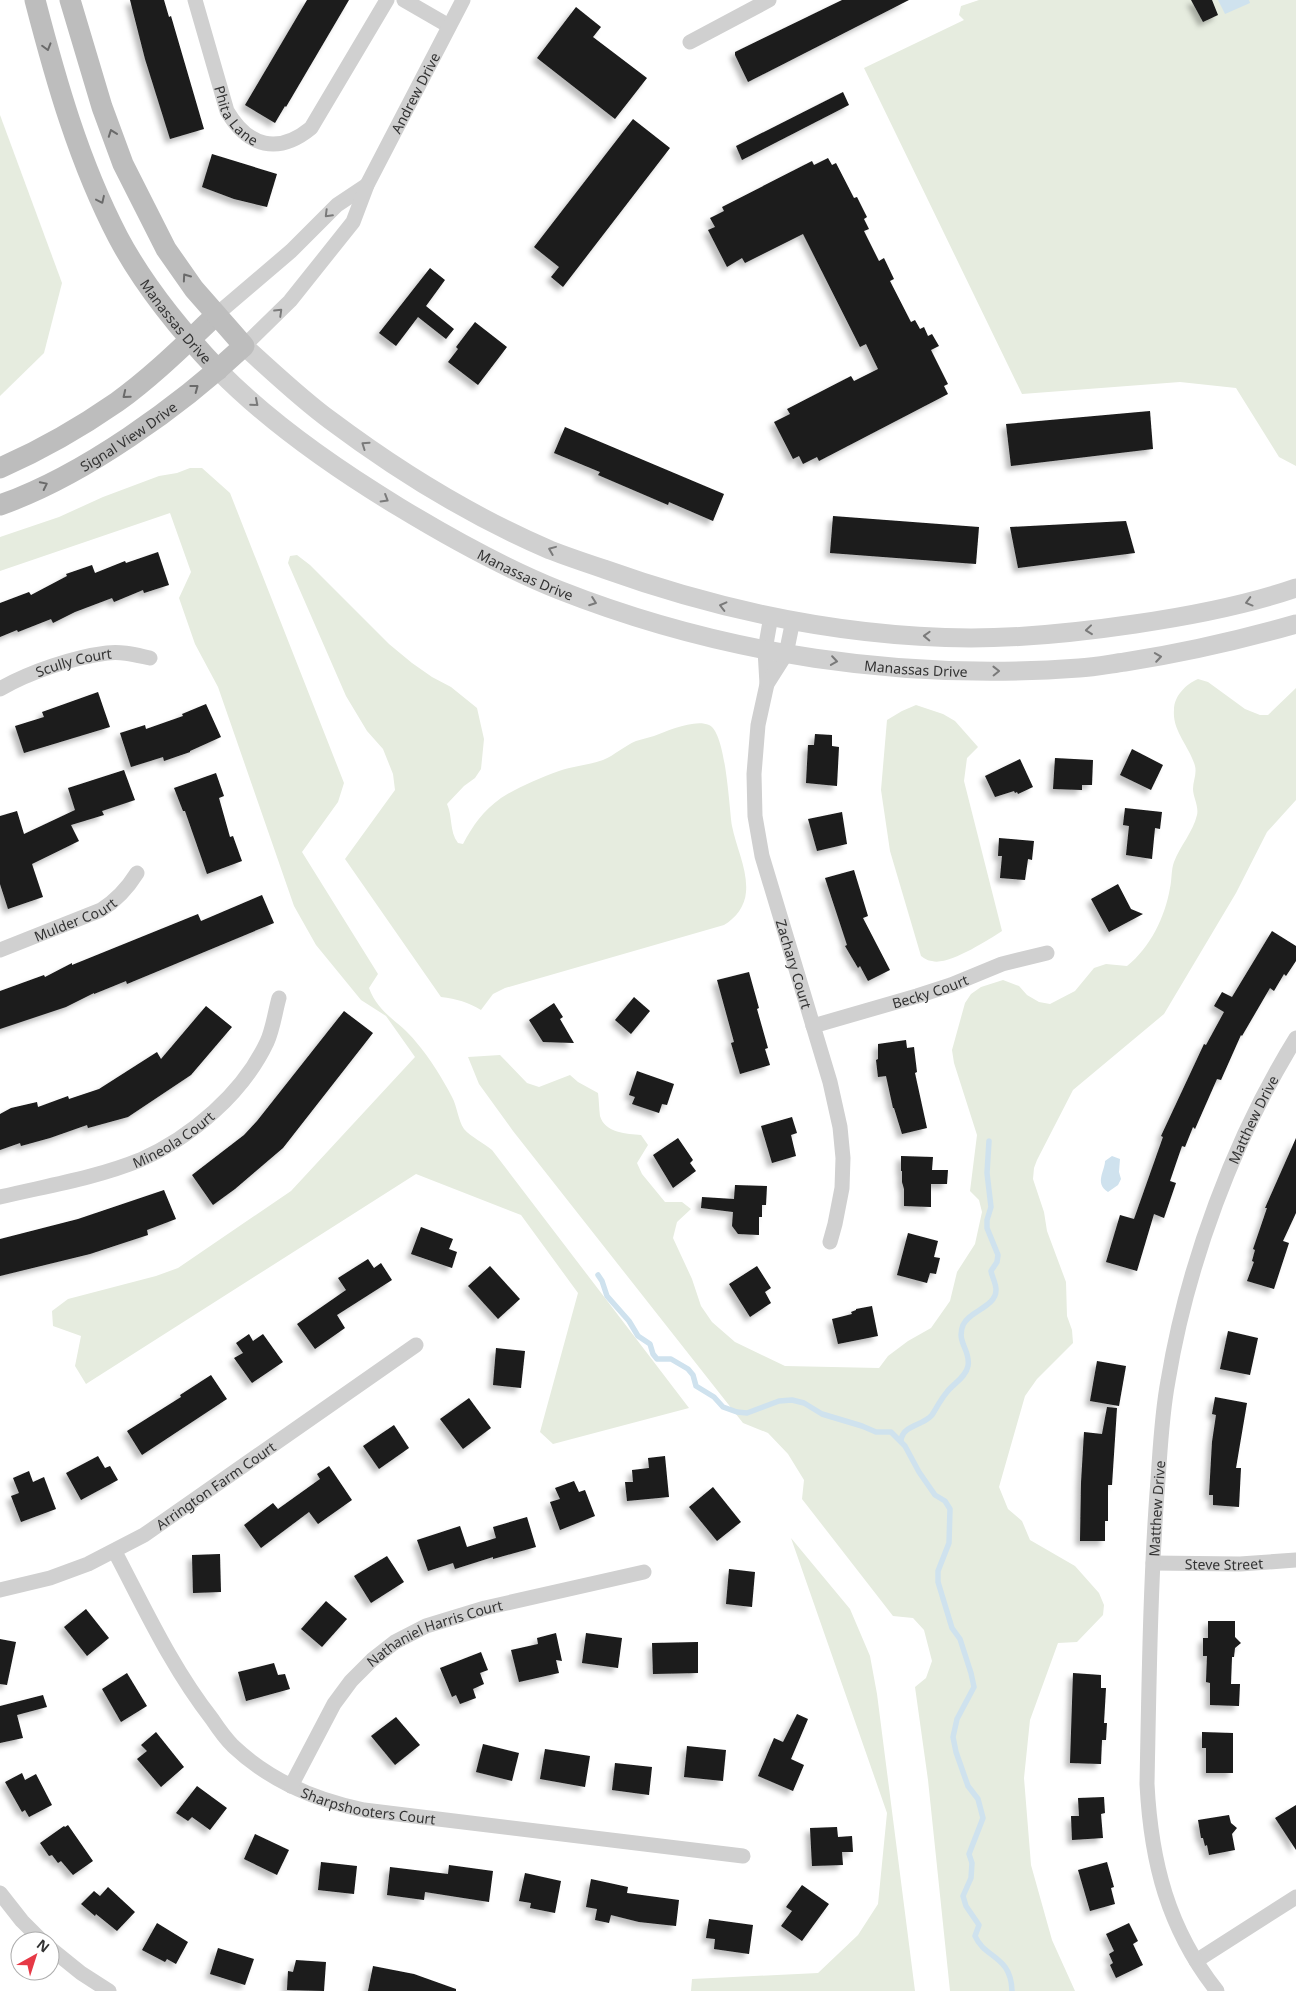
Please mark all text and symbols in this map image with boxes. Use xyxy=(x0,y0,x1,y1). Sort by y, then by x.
one-way arrow xyxy=(42,43,52,51)
street label: Andrew Drive xyxy=(386,49,444,136)
street label: Phita Lane xyxy=(211,83,262,149)
one-way arrow xyxy=(108,129,118,138)
one-way arrow xyxy=(94,195,105,204)
one-way arrow xyxy=(325,208,334,217)
one-way arrow xyxy=(183,273,192,283)
street label: Manassas Drive xyxy=(136,275,216,367)
one-way arrow xyxy=(273,309,282,318)
one-way arrow xyxy=(189,385,198,393)
one-way arrow xyxy=(123,389,132,397)
street label: Signal View Drive xyxy=(76,397,181,475)
one-way arrow xyxy=(249,397,258,406)
one-way arrow xyxy=(361,442,371,451)
one-way arrow xyxy=(39,481,48,491)
one-way arrow xyxy=(380,493,389,502)
street label: Manassas Drive xyxy=(474,544,576,604)
one-way arrow xyxy=(548,546,557,556)
one-way arrow xyxy=(588,596,597,606)
one-way arrow xyxy=(1246,596,1254,606)
one-way arrow xyxy=(718,601,727,612)
one-way arrow xyxy=(1085,624,1093,635)
one-way arrow xyxy=(923,631,931,641)
street label: Scully Court xyxy=(33,643,112,681)
one-way arrow xyxy=(1153,652,1162,662)
one-way arrow xyxy=(830,655,838,666)
street label: Manassas Drive xyxy=(863,655,968,681)
one-way arrow xyxy=(992,665,1000,676)
street label: Mulder Court xyxy=(31,893,120,945)
street label: Zachary Court xyxy=(772,917,817,1011)
street label: Becky Court xyxy=(890,970,971,1012)
street label: Matthew Drive xyxy=(1223,1072,1282,1167)
street label: Mineola Court xyxy=(129,1106,218,1172)
street label: Arrington Farm Court xyxy=(152,1437,279,1534)
street label: Matthew Drive xyxy=(1144,1460,1169,1557)
street label: Steve Street xyxy=(1185,1553,1264,1574)
street label: Nathaniel Harris Court xyxy=(362,1595,504,1671)
street label: Sharpshooters Court xyxy=(298,1782,437,1828)
north arrow xyxy=(10,1931,60,1981)
text: N xyxy=(33,1935,54,1956)

